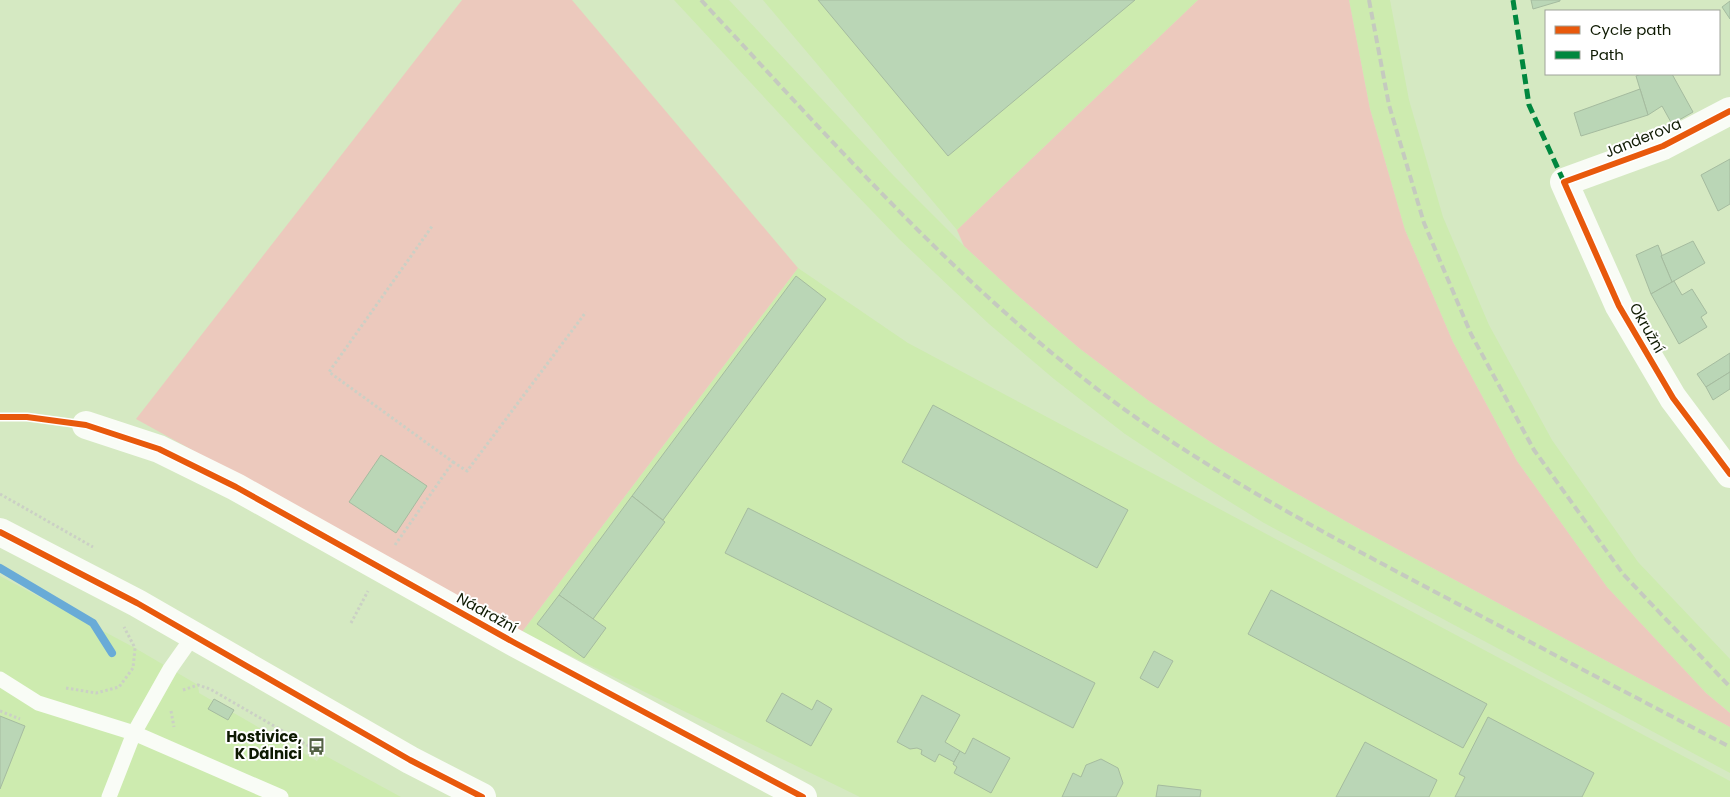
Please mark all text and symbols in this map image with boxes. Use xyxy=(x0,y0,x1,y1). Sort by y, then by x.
legend xyxy=(1545,10,1720,75)
text: Cycle path xyxy=(1590,19,1671,40)
text: Path xyxy=(1590,44,1624,65)
street label: Janderova xyxy=(1601,113,1684,162)
street label: Okružní xyxy=(1625,299,1670,357)
street label: Nádražní xyxy=(453,587,522,638)
place label: Hostivice, K Dálnici xyxy=(226,726,302,764)
bus stop icon: Hostivice, K Dálnici xyxy=(306,736,326,756)

